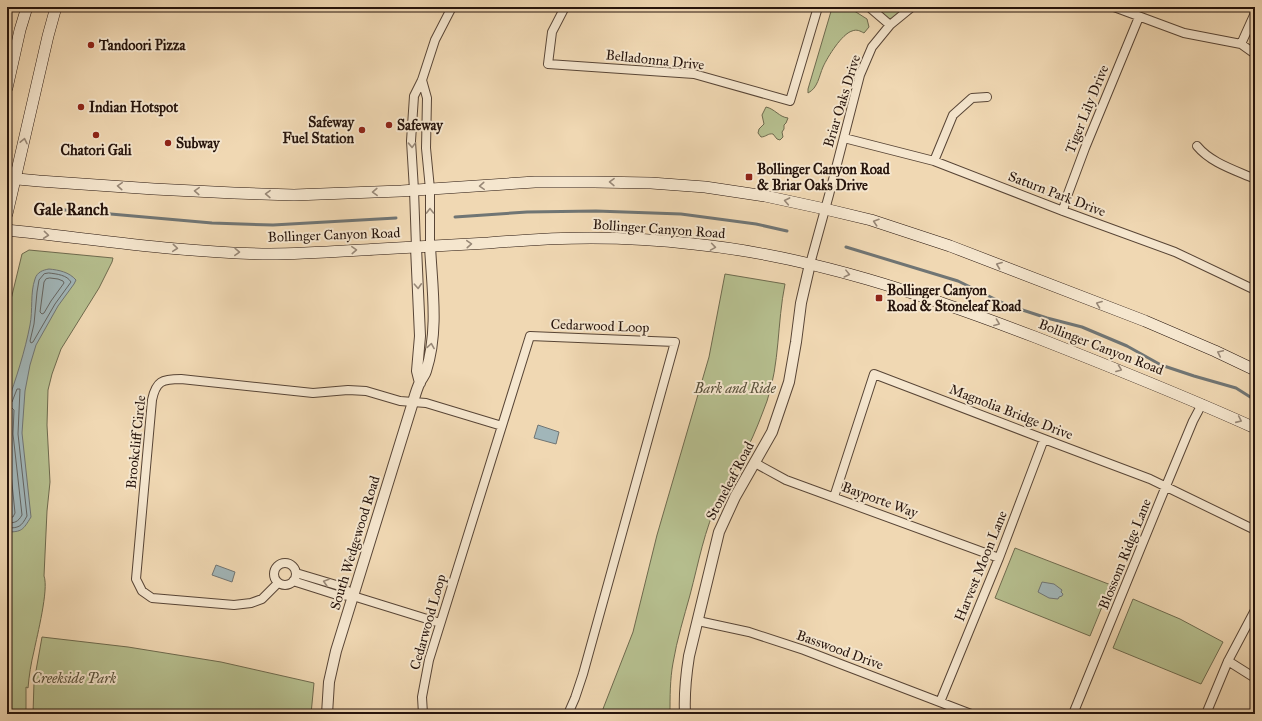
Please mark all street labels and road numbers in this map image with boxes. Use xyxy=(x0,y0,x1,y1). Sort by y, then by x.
street label: Belladonna Drive xyxy=(605,46,705,74)
street label: Briar Oaks Drive xyxy=(820,52,864,149)
street label: Tiger Lily Drive xyxy=(1062,62,1113,156)
street label: Saturn Park Drive xyxy=(1006,168,1108,220)
street label: Bollinger Canyon Road xyxy=(592,216,726,242)
street label: Bollinger Canyon Road xyxy=(267,224,401,246)
street label: Bollinger Canyon Road xyxy=(1036,315,1166,379)
street label: Cedarwood Loop xyxy=(550,316,650,336)
street label: Magnolia Bridge Drive xyxy=(947,381,1075,443)
street label: Brookcliff Circle xyxy=(123,394,149,490)
street label: Stoneleaf Road xyxy=(702,439,758,523)
street label: South Wedgewood Road xyxy=(326,474,384,612)
street label: Bayporte Way xyxy=(840,478,921,522)
street label: Blossom Ridge Lane xyxy=(1095,496,1155,612)
street label: Harvest Moon Lane xyxy=(951,508,1011,624)
street label: Cedarwood Loop xyxy=(406,572,450,672)
street label: Basswood Drive xyxy=(794,626,886,674)

